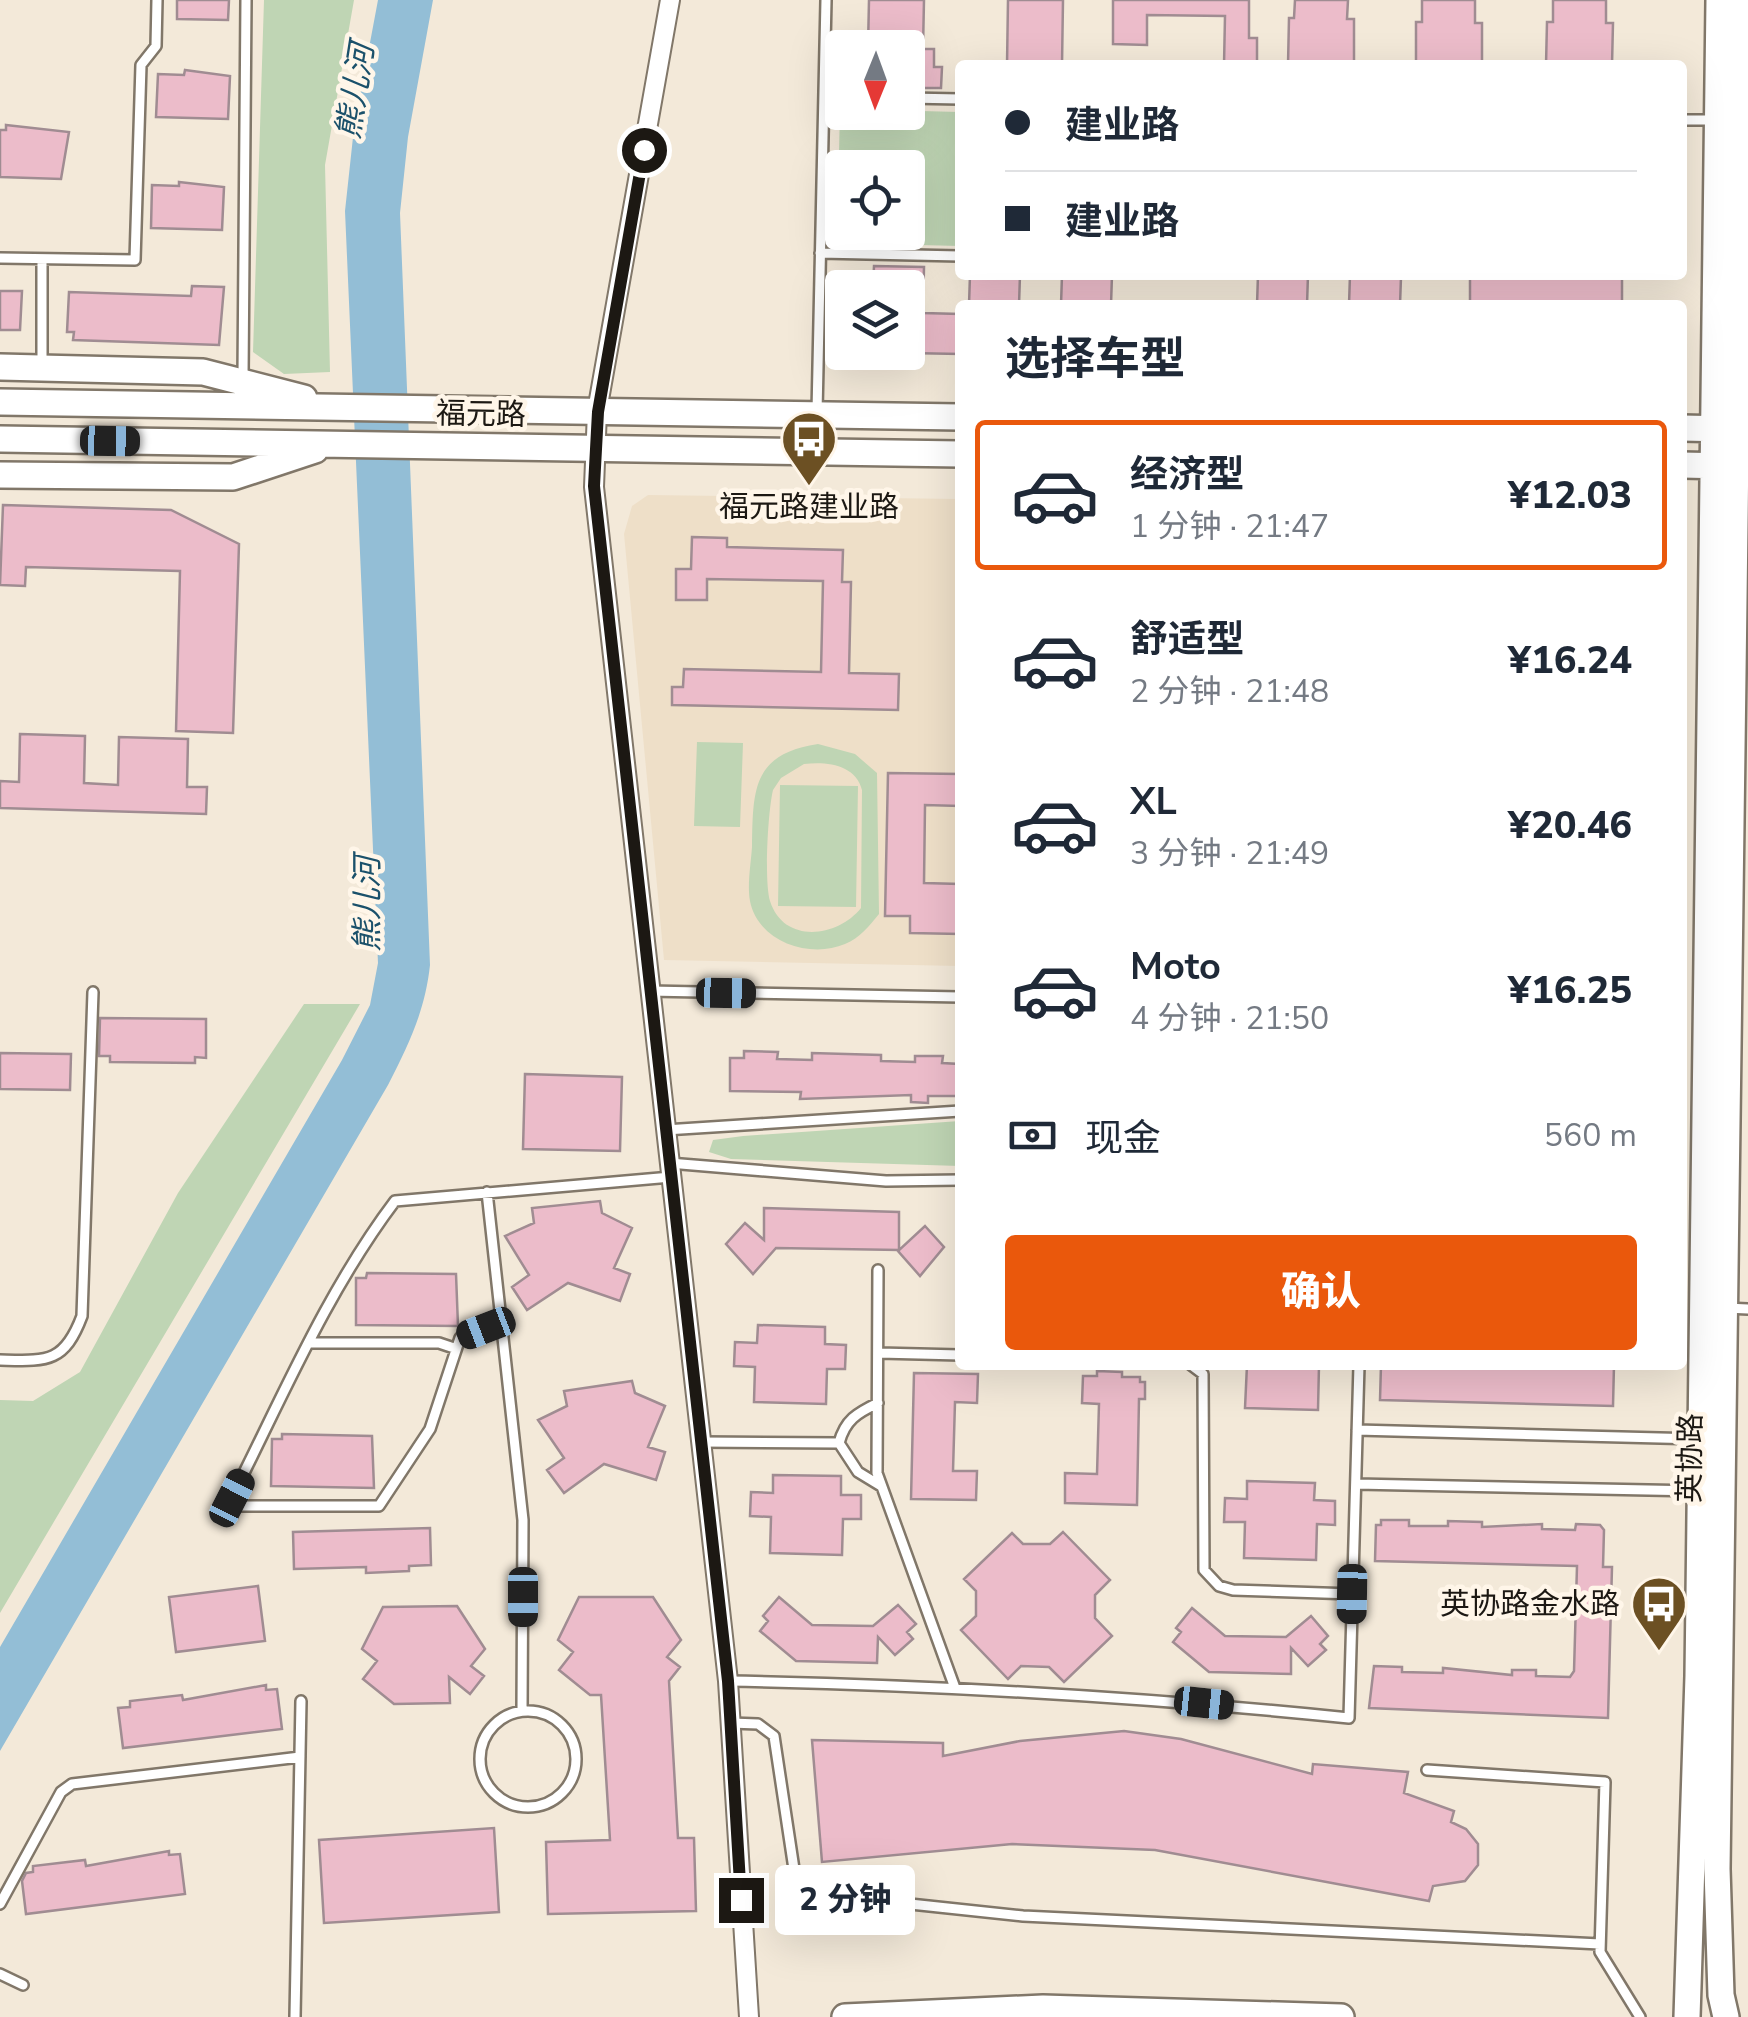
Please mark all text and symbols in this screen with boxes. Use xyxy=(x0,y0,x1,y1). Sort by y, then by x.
north arrow xyxy=(825,30,925,130)
map controls xyxy=(825,30,925,370)
water label: 熊儿河 xyxy=(327,34,385,142)
text: 建业路 xyxy=(1065,100,1179,151)
route start xyxy=(622,128,667,173)
button: locate xyxy=(825,150,925,250)
text: 建业路 xyxy=(1065,196,1179,247)
button: layers xyxy=(825,270,925,370)
text: 选择车型 xyxy=(1005,329,1185,390)
street label: 福元路 xyxy=(436,393,526,436)
bus stop icon: 福元路建业路 xyxy=(779,409,839,488)
car xyxy=(80,425,140,457)
text: 经济型 xyxy=(1130,449,1244,500)
icon: car xyxy=(1010,450,1100,540)
text: ¥12.03 xyxy=(1508,470,1632,521)
place label: 福元路建业路 xyxy=(719,487,899,528)
text: 1 分钟 · 21:47 xyxy=(1130,505,1329,548)
text: 舒适型 xyxy=(1130,614,1244,665)
icon: car xyxy=(1010,615,1100,705)
text: ¥16.24 xyxy=(1508,635,1632,686)
text: 2 分钟 · 21:48 xyxy=(1130,670,1329,713)
text: XL xyxy=(1130,776,1177,827)
icon: car xyxy=(1010,780,1100,870)
text: ¥20.46 xyxy=(1508,800,1632,851)
text: 3 分钟 · 21:49 xyxy=(1130,832,1329,875)
water label: 熊儿河 xyxy=(346,850,389,952)
text: Moto xyxy=(1130,941,1221,992)
icon: car xyxy=(1010,945,1100,1035)
text: ¥16.25 xyxy=(1508,965,1632,1016)
car xyxy=(696,977,756,1009)
text: 4 分钟 · 21:50 xyxy=(1130,997,1329,1040)
icon: cash xyxy=(1005,1108,1060,1163)
text: 现金 xyxy=(1085,1113,1161,1164)
text: 560 m xyxy=(1544,1114,1637,1157)
button: 确认 xyxy=(1005,1235,1637,1350)
car xyxy=(453,1303,519,1353)
street label: 英协路 xyxy=(1669,1413,1712,1503)
car xyxy=(205,1464,259,1532)
car xyxy=(1336,1564,1368,1624)
car xyxy=(508,1567,538,1627)
bus stop icon: 英协路金水路 xyxy=(1629,1574,1689,1653)
place label: 英协路金水路 xyxy=(1440,1584,1620,1625)
car xyxy=(1173,1685,1235,1721)
callout: 2 分钟 xyxy=(776,1865,916,1935)
route end xyxy=(719,1878,764,1923)
text: 2 分钟 xyxy=(799,1878,891,1921)

